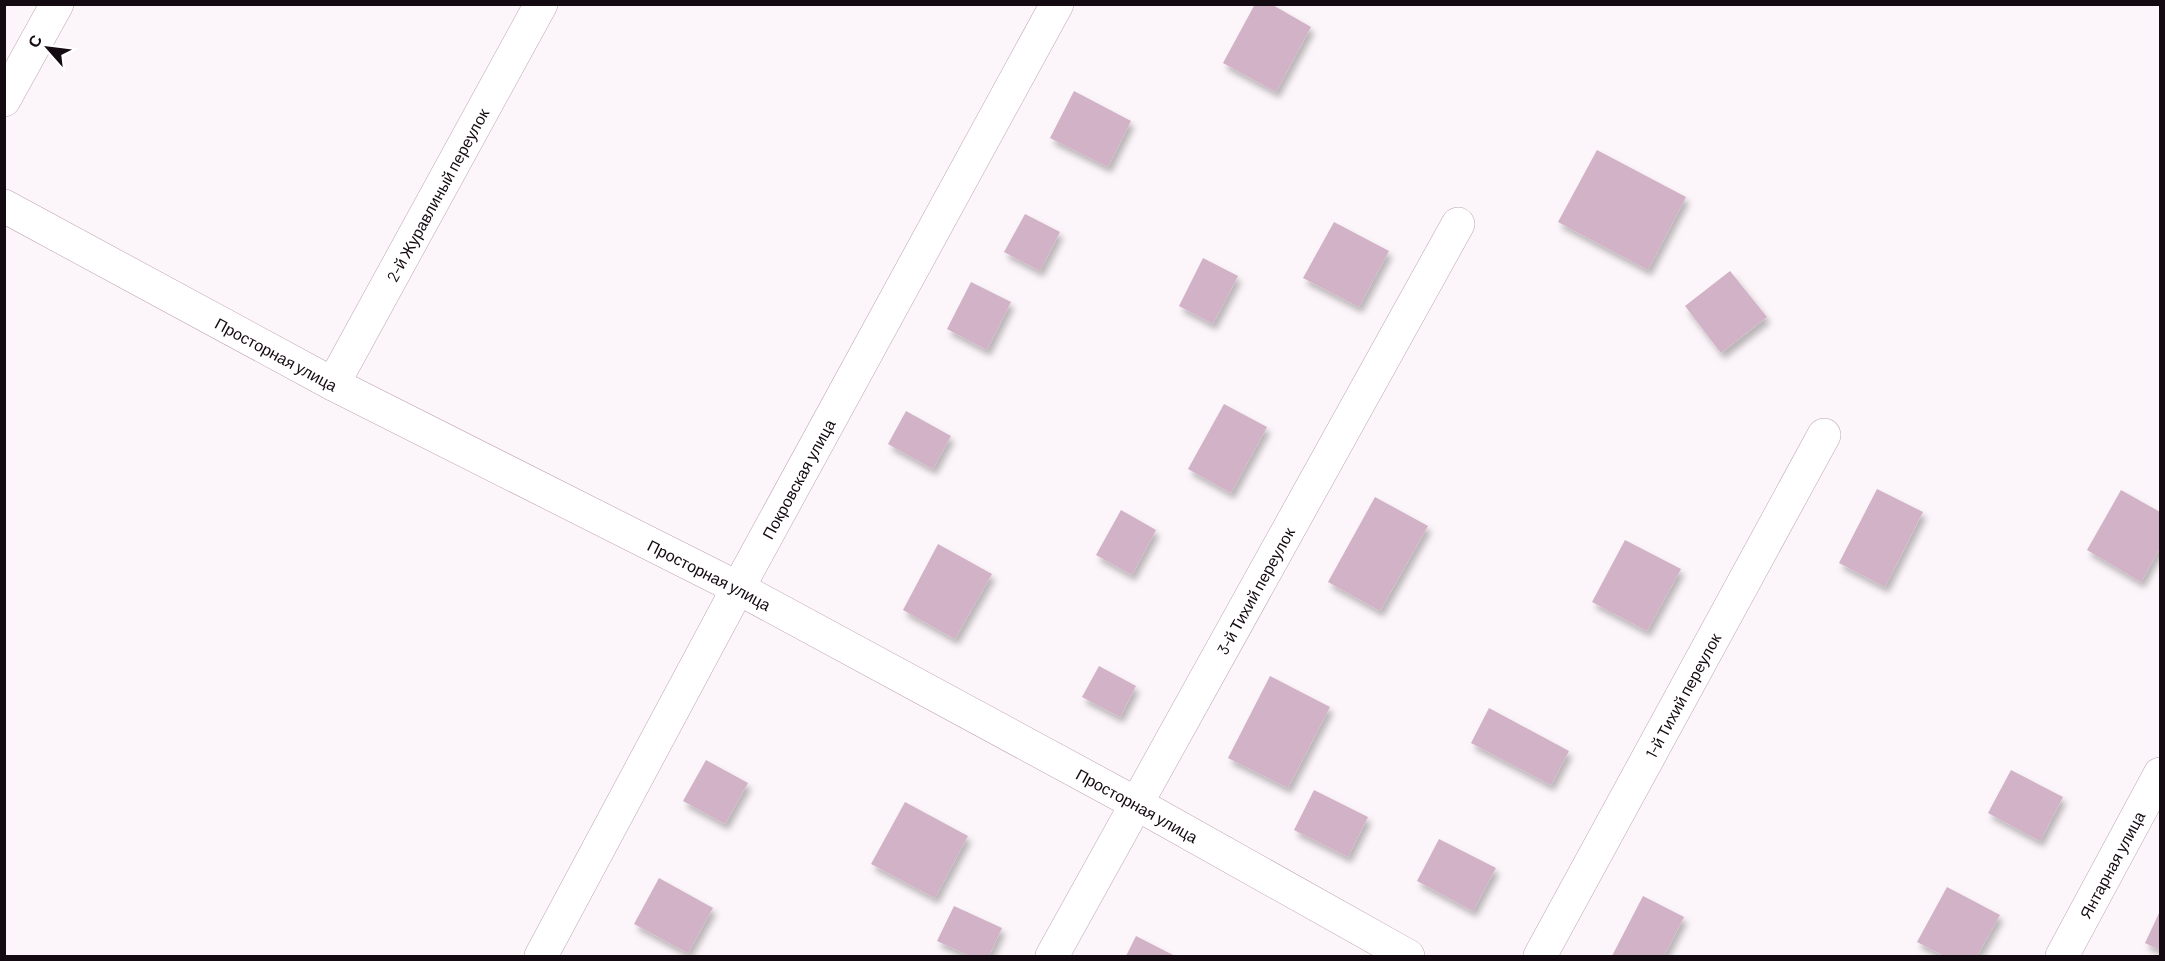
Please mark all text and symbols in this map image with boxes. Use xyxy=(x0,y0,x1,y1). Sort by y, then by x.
north arrow xyxy=(18,18,78,78)
text: С xyxy=(23,31,46,50)
street label: 2-й Журавлиный переулок xyxy=(382,104,492,284)
street label: Просторная улица xyxy=(212,313,341,394)
street label: Покровская улица xyxy=(757,415,838,542)
street label: 3-й Тихий переулок xyxy=(1212,523,1298,657)
street label: Просторная улица xyxy=(645,535,775,614)
street label: 1-й Тихий переулок xyxy=(1640,629,1724,761)
street label: Просторная улица xyxy=(1073,764,1202,846)
street label: Янтарная улица xyxy=(2075,807,2148,921)

